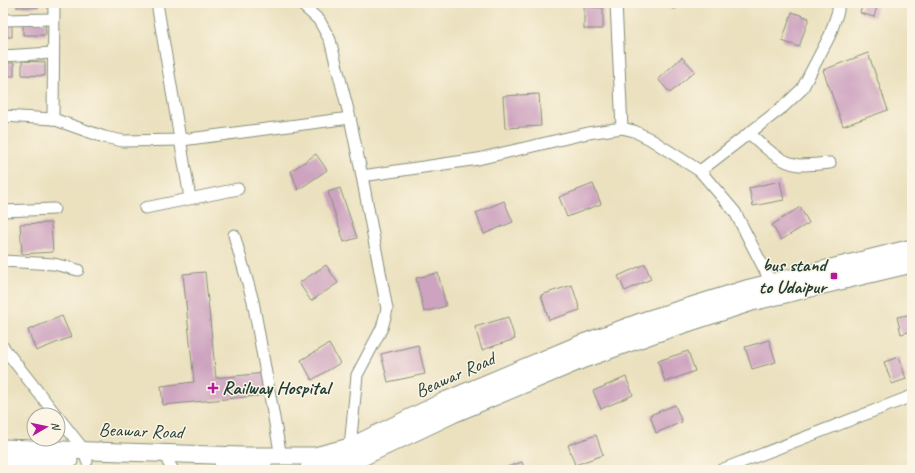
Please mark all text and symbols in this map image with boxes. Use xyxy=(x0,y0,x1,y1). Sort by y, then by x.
place label: bus stand to Udaipur xyxy=(759,253,829,299)
marker: bus stand to Udaipur xyxy=(829,271,839,281)
street label: Beawar Road xyxy=(412,346,501,403)
place label: Railway Hospital xyxy=(222,376,333,400)
marker: Railway Hospital xyxy=(207,382,219,394)
north arrow xyxy=(26,407,66,447)
street label: Beawar Road xyxy=(98,418,186,445)
text: N xyxy=(48,421,64,432)

